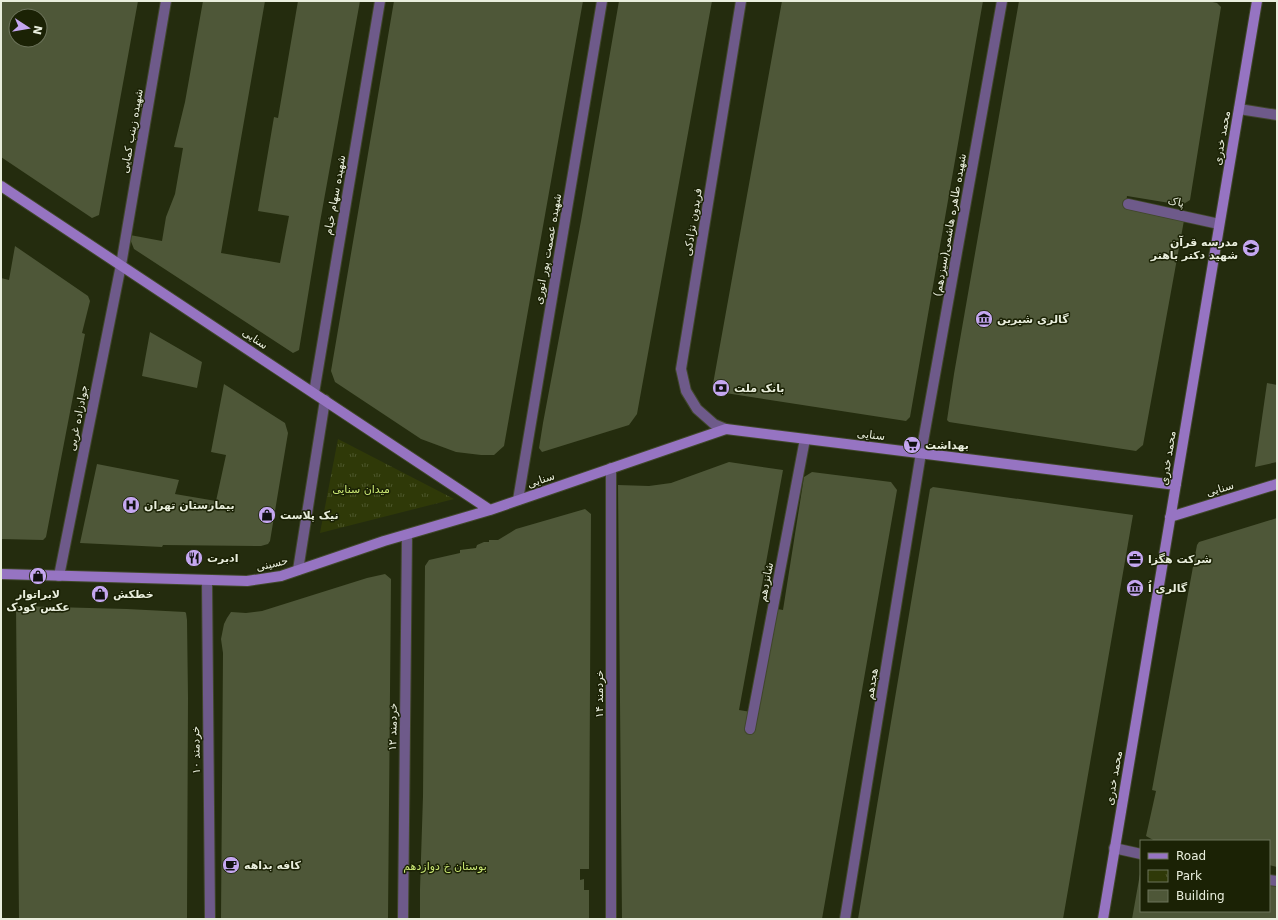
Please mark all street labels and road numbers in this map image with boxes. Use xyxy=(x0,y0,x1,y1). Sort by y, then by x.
street label: شهیده زینب کمایی xyxy=(118,88,146,174)
street label: محمد خدری xyxy=(1211,110,1233,166)
street label: شهیده طاهره هاشمی(سیزدهم) xyxy=(931,152,969,298)
street label: شهیده سهام خیام xyxy=(322,154,348,236)
street label: فریدون نژادکی xyxy=(681,187,705,257)
street label: شهیده عصمت پور انوری xyxy=(532,192,564,306)
street label: پاک xyxy=(1167,194,1185,210)
street label: سنایی xyxy=(240,326,270,352)
street label: جوادزاده غربی xyxy=(65,384,91,452)
street label: سنایی xyxy=(856,427,886,443)
street label: محمد خدری xyxy=(1157,430,1179,486)
street label: سنایی xyxy=(526,469,556,491)
street label: سنایی xyxy=(1205,479,1235,499)
street label: حسینی xyxy=(255,554,289,574)
street label: شانزدهم xyxy=(756,561,776,603)
street label: هجدهم xyxy=(863,667,881,701)
street label: خردمند ۱۴ xyxy=(593,670,606,718)
street label: خردمند ۱۲ xyxy=(386,703,400,751)
street label: خردمند ۱۰ xyxy=(189,726,203,774)
street label: محمد خدری xyxy=(1103,750,1125,806)

